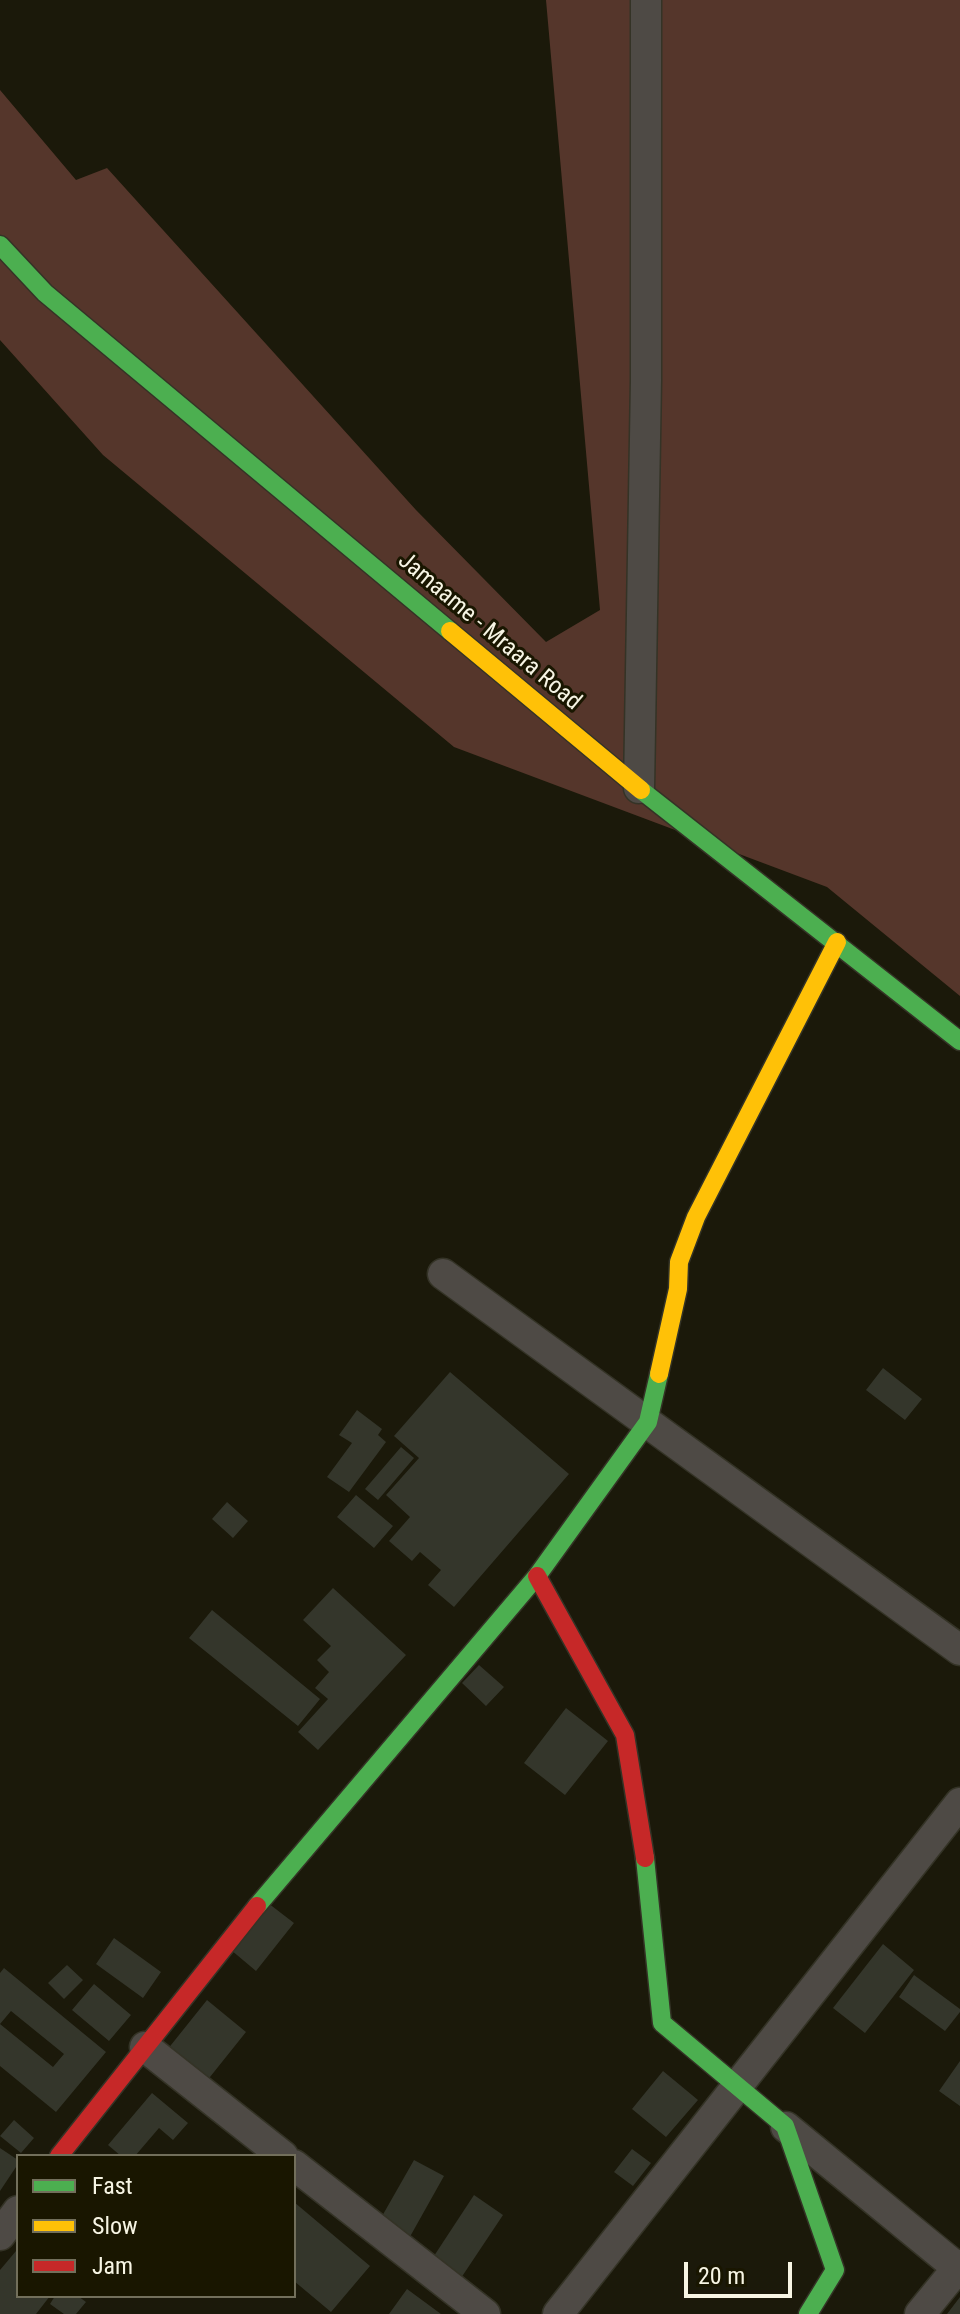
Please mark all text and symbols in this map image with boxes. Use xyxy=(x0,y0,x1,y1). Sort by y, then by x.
street label: Jamaame - Mraara Road xyxy=(391,547,587,717)
legend xyxy=(16,2154,296,2298)
text: Fast xyxy=(92,2172,133,2200)
text: Slow xyxy=(92,2212,138,2240)
scale bar xyxy=(688,2246,796,2296)
text: Jam xyxy=(92,2252,133,2280)
text: 20 m xyxy=(698,2262,745,2290)

